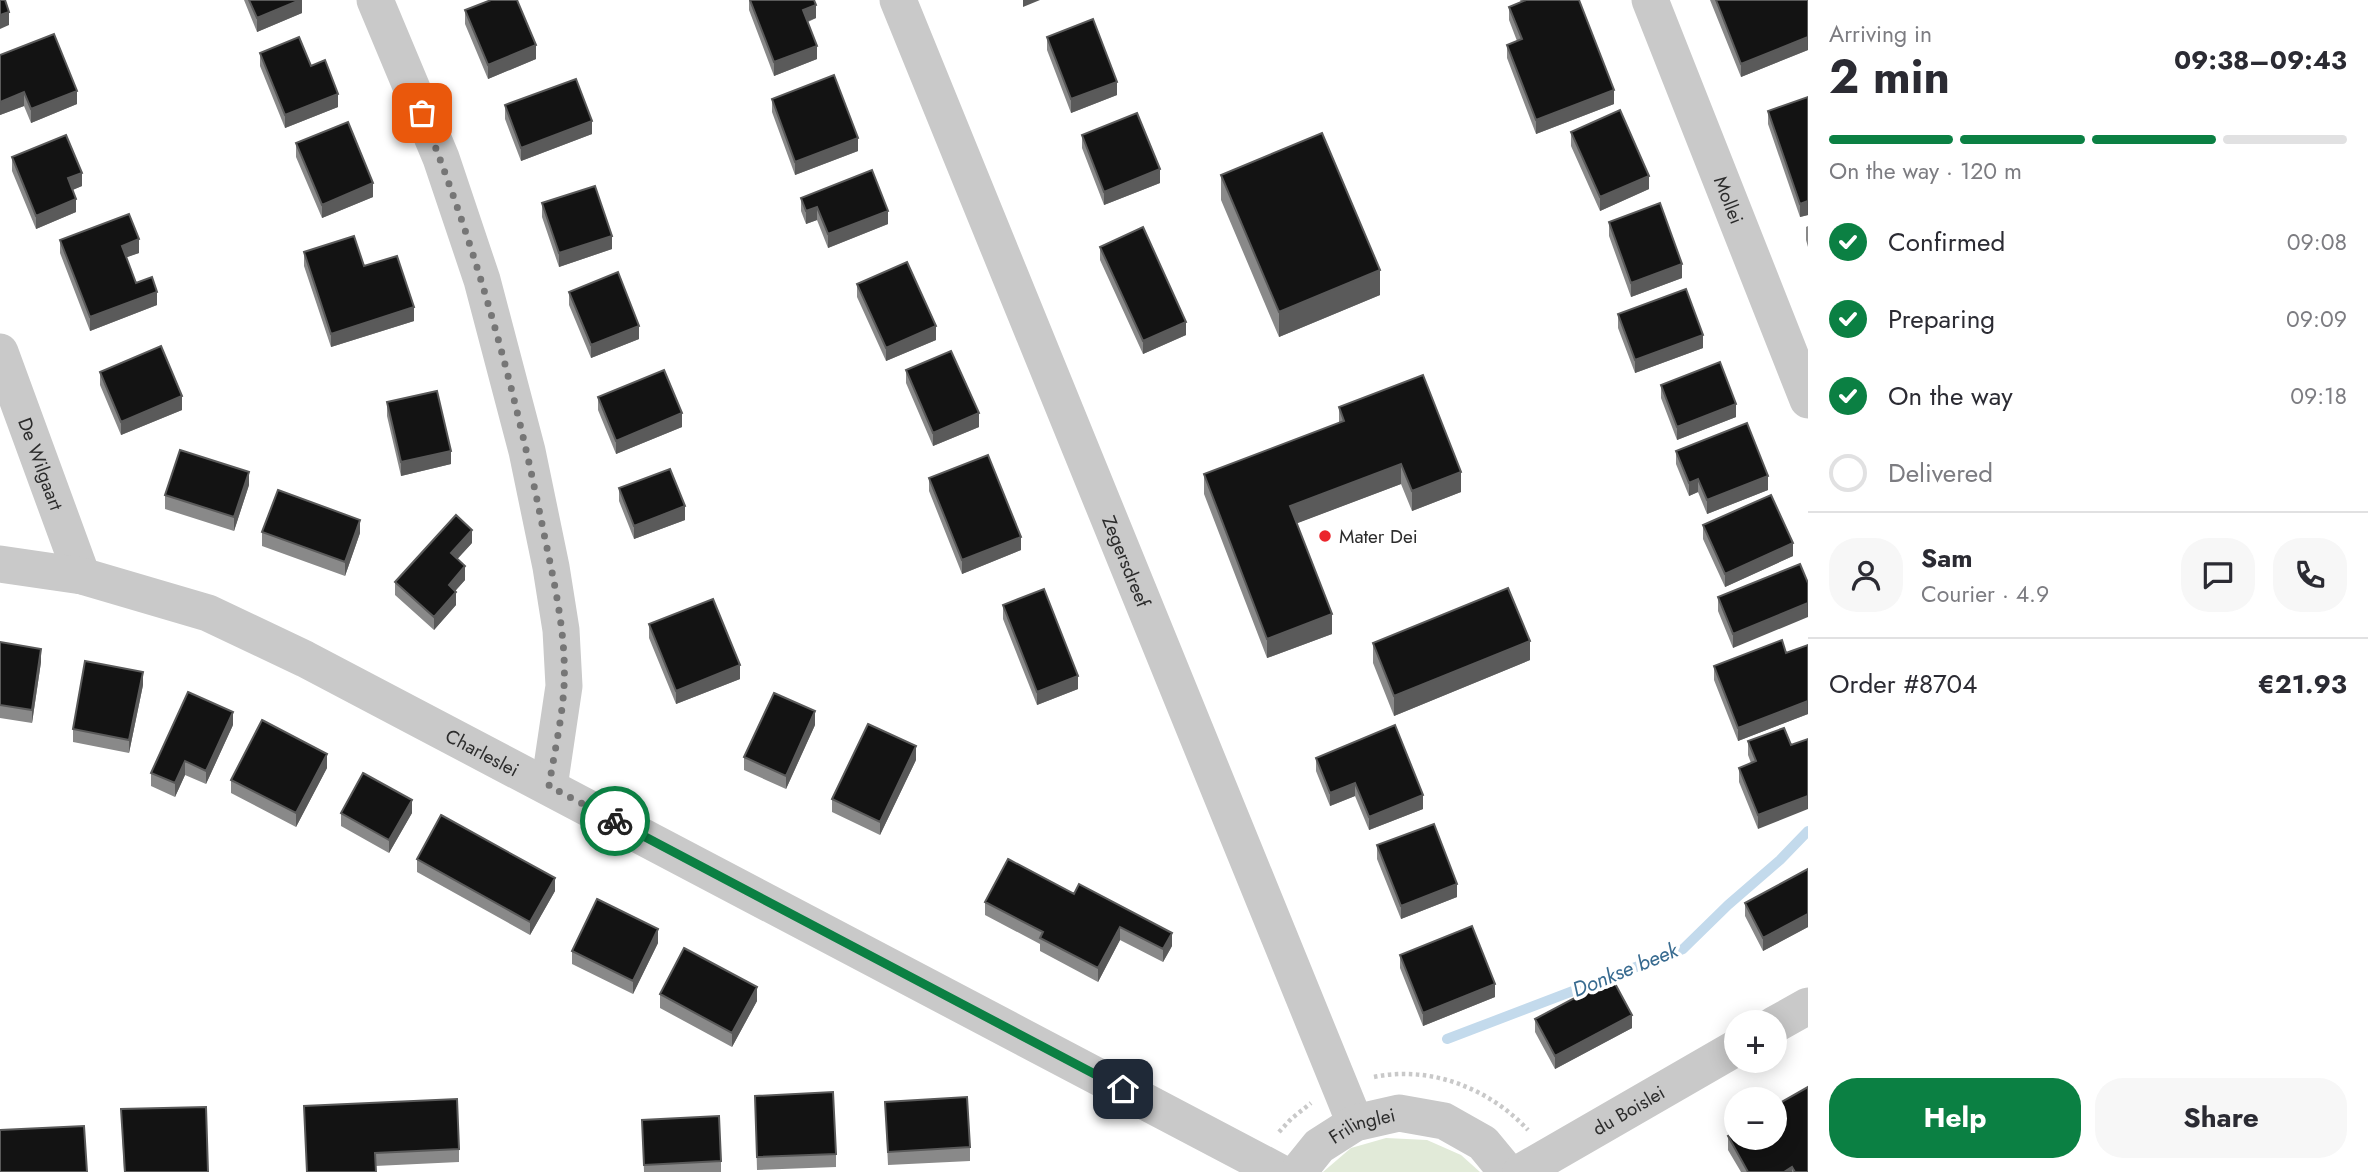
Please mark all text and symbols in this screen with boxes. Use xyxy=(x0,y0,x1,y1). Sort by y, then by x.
text: Arriving in xyxy=(1829,17,1932,51)
text: 09:38–09:43 xyxy=(2174,41,2347,79)
text: 2 min xyxy=(1829,44,1950,110)
pin xyxy=(392,83,452,143)
icon: bag xyxy=(403,94,441,132)
text: On the way · 120 m xyxy=(1829,154,2022,188)
street label: Mollei xyxy=(1707,172,1751,228)
icon: check xyxy=(1829,223,1867,261)
text: Confirmed xyxy=(1888,223,2005,261)
text: 09:08 xyxy=(2287,225,2347,259)
icon: check xyxy=(1829,300,1867,338)
text: Preparing xyxy=(1888,300,1995,338)
text: 09:09 xyxy=(2286,302,2347,336)
icon: check xyxy=(1829,377,1867,415)
text: On the way xyxy=(1888,377,2013,415)
text: 09:18 xyxy=(2290,379,2347,413)
street label: De Wilgaart xyxy=(12,414,70,514)
text: Delivered xyxy=(1888,454,1993,492)
street label: Zegersdreef xyxy=(1096,512,1157,612)
place label: Mater Dei xyxy=(1339,523,1418,550)
marker: Mater Dei xyxy=(1317,528,1333,544)
button: person xyxy=(1829,538,1903,612)
button: chat xyxy=(2181,538,2255,612)
button: phone xyxy=(2273,538,2347,612)
text: Sam xyxy=(1921,539,1973,577)
text: Courier · 4.9 xyxy=(1921,577,2049,611)
text: Order #8704 xyxy=(1829,665,1977,703)
text: €21.93 xyxy=(2258,665,2347,703)
street label: Charleslei xyxy=(441,722,524,783)
courier xyxy=(580,786,650,856)
icon: bike xyxy=(596,802,634,840)
water label: Donkse beek xyxy=(1568,935,1683,1005)
map controls xyxy=(1724,1010,1787,1150)
button: + xyxy=(1724,1010,1787,1073)
pin xyxy=(1093,1059,1153,1119)
icon: home xyxy=(1104,1070,1142,1108)
button: Help xyxy=(1829,1078,2081,1158)
button: Share xyxy=(2095,1078,2347,1158)
street label: du Boislei xyxy=(1587,1079,1669,1142)
button: − xyxy=(1724,1087,1787,1150)
street label: Frilinglei xyxy=(1323,1101,1398,1150)

